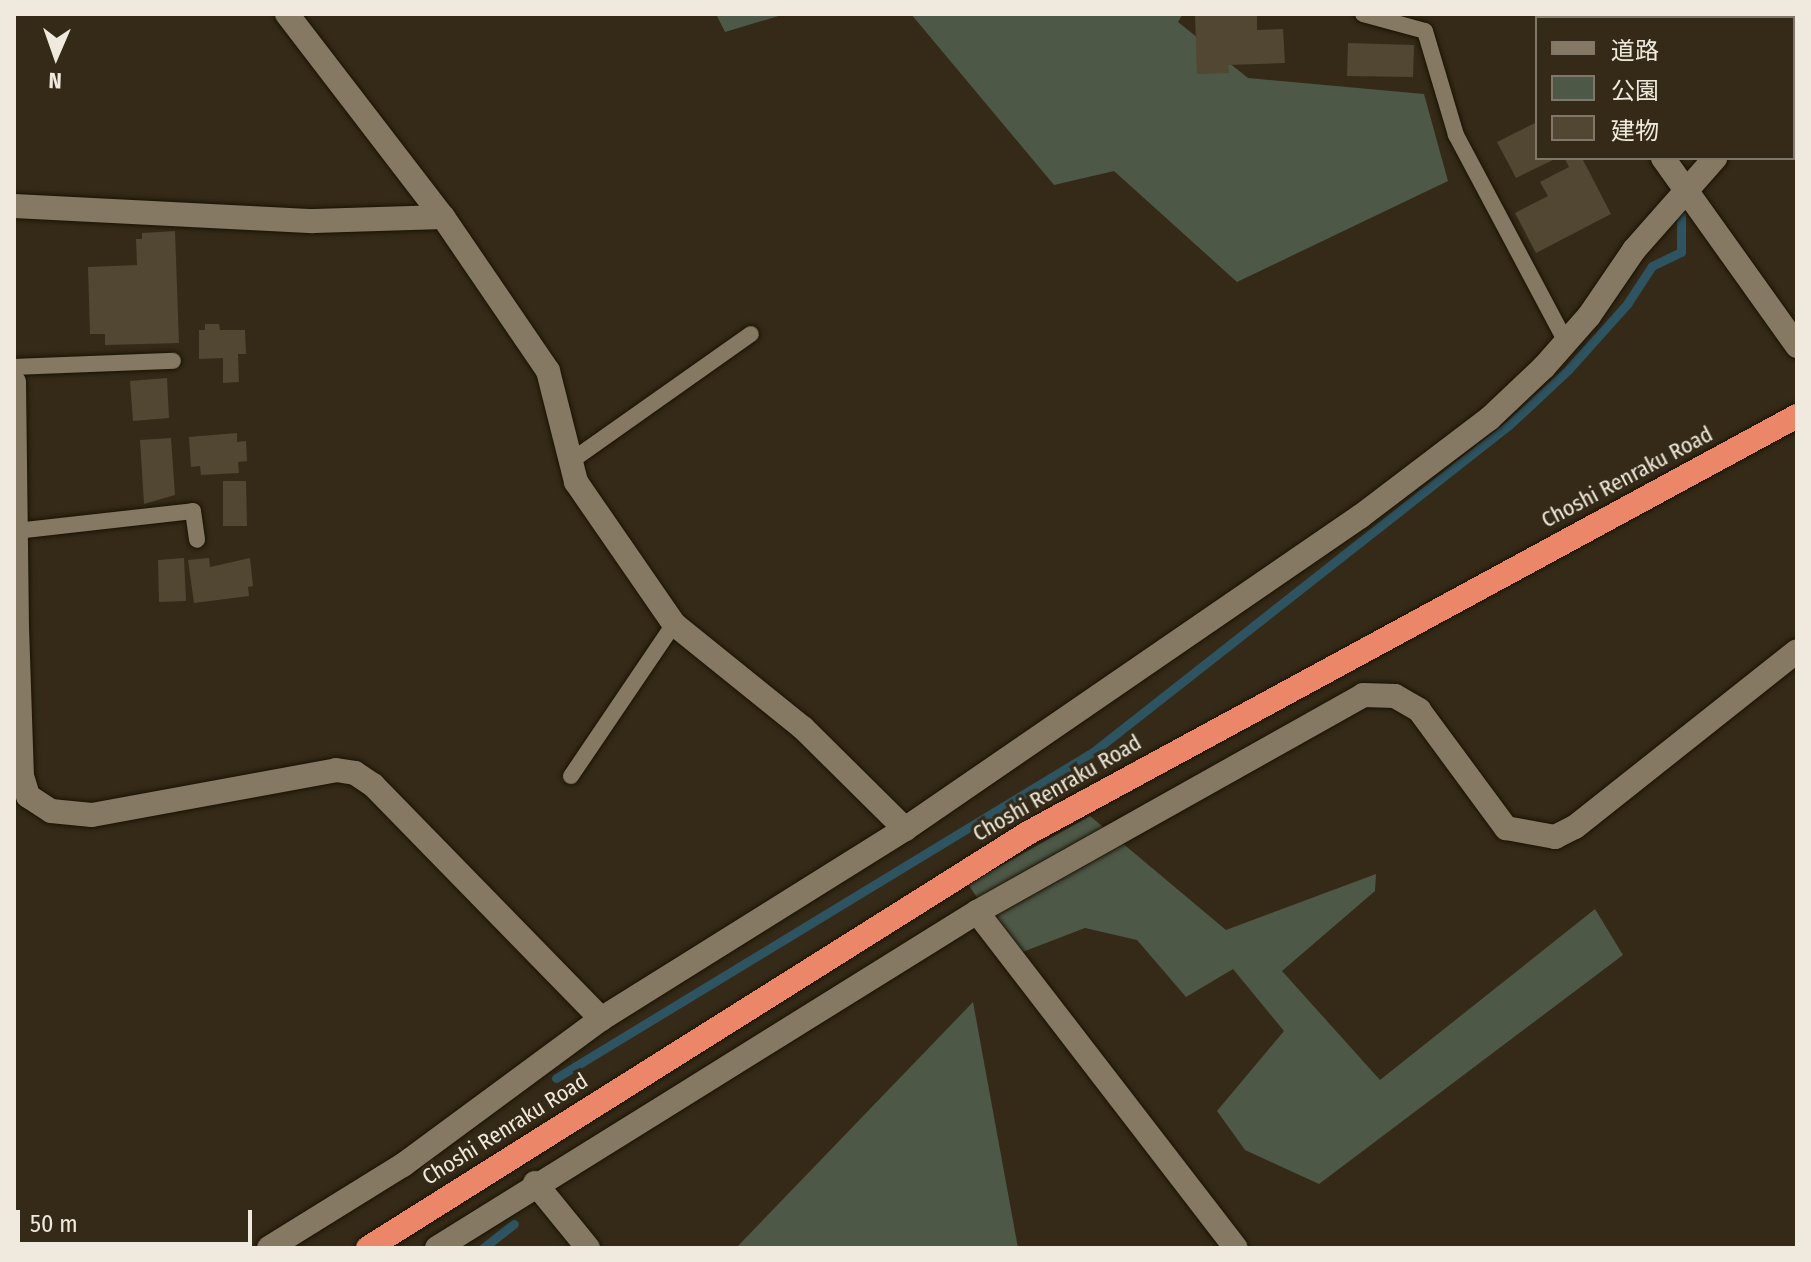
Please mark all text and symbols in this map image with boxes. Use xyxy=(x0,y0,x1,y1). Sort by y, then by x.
north arrow xyxy=(16,16,96,96)
legend xyxy=(1535,16,1795,160)
text: 道路 xyxy=(1611,37,1659,65)
text: N xyxy=(48,67,62,94)
text: 公園 xyxy=(1611,77,1659,105)
text: 建物 xyxy=(1611,117,1659,145)
street label: Choshi Renraku Road xyxy=(1537,421,1717,533)
street label: Choshi Renraku Road xyxy=(968,729,1146,847)
street label: Choshi Renraku Road xyxy=(417,1067,593,1191)
scale bar xyxy=(20,1194,256,1244)
text: 50 m xyxy=(30,1210,78,1238)

